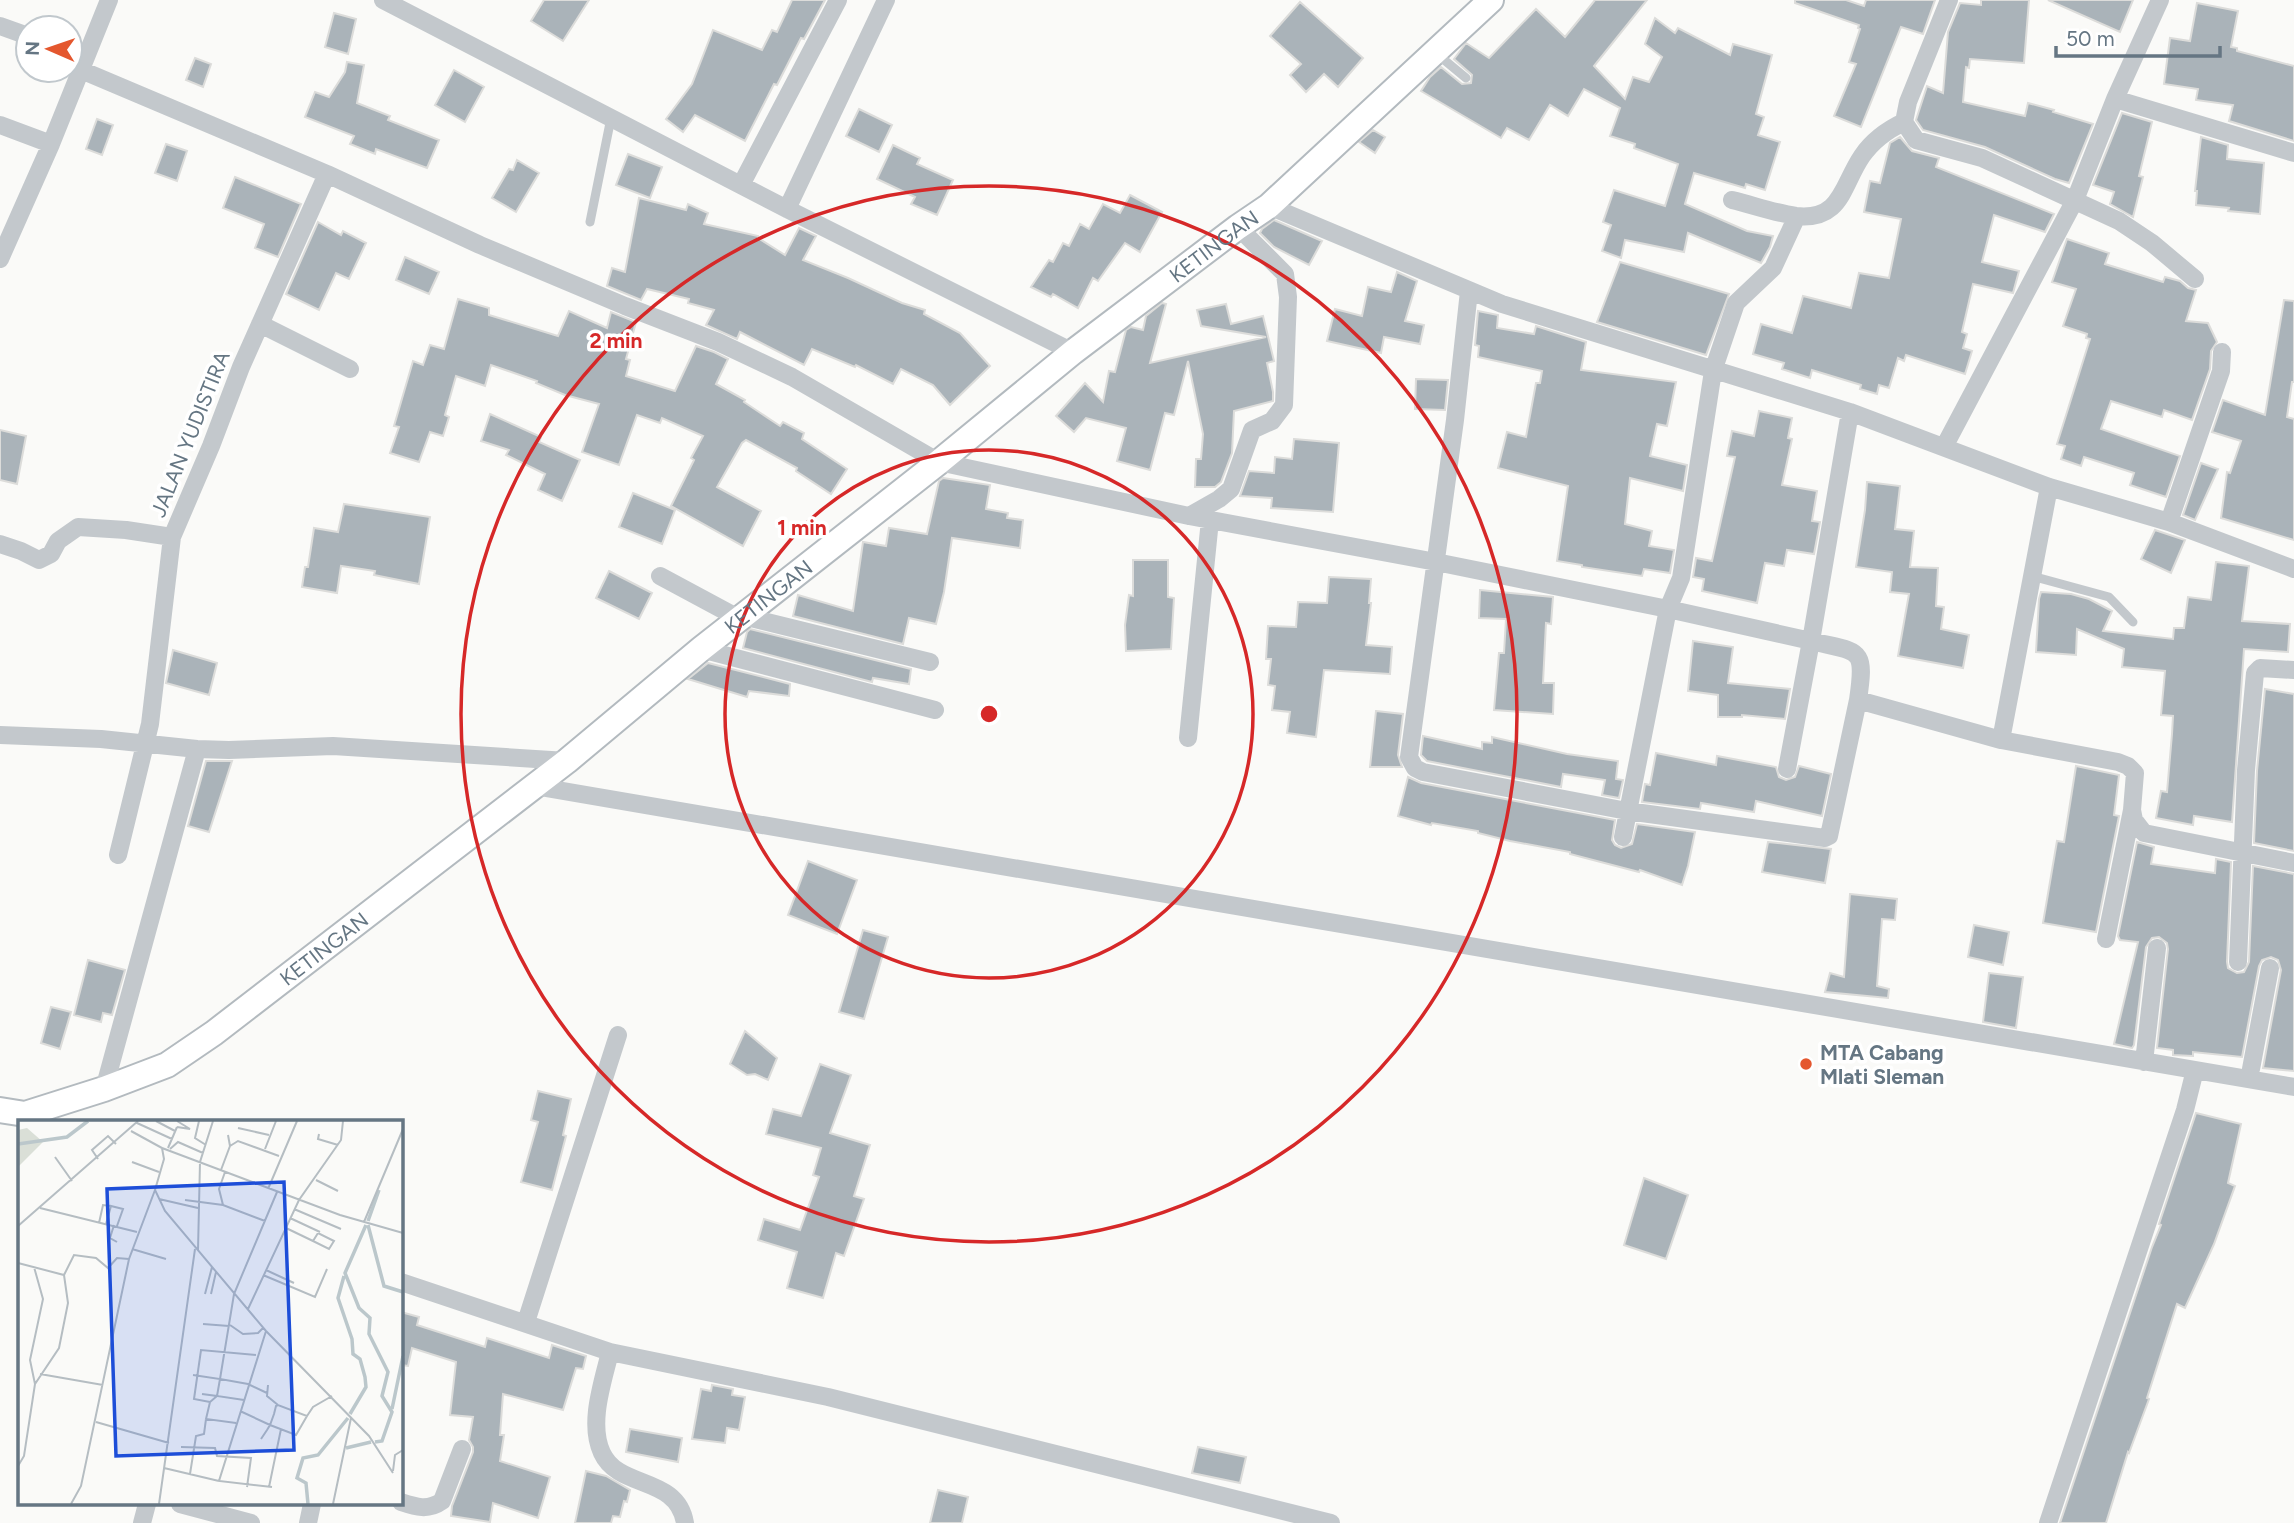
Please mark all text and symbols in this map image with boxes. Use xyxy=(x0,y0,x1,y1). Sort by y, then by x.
north arrow xyxy=(14,14,84,84)
scale bar xyxy=(2056,14,2220,58)
text: 50 m xyxy=(2066,26,2115,51)
text: N xyxy=(21,41,44,56)
street label: KETINGAN xyxy=(1164,204,1263,287)
text: 2 min xyxy=(590,328,642,353)
street label: JALAN YUDISTIRA xyxy=(145,347,235,521)
text: 1 min xyxy=(777,515,827,540)
street label: KETINGAN xyxy=(719,554,817,639)
centre of rings xyxy=(977,702,1001,726)
street label: KETINGAN xyxy=(274,906,373,990)
place label: MTA Cabang Mlati Sleman xyxy=(1820,1040,1944,1089)
marker: MTA Cabang Mlati Sleman xyxy=(1798,1056,1814,1072)
inset map xyxy=(18,1120,402,1506)

